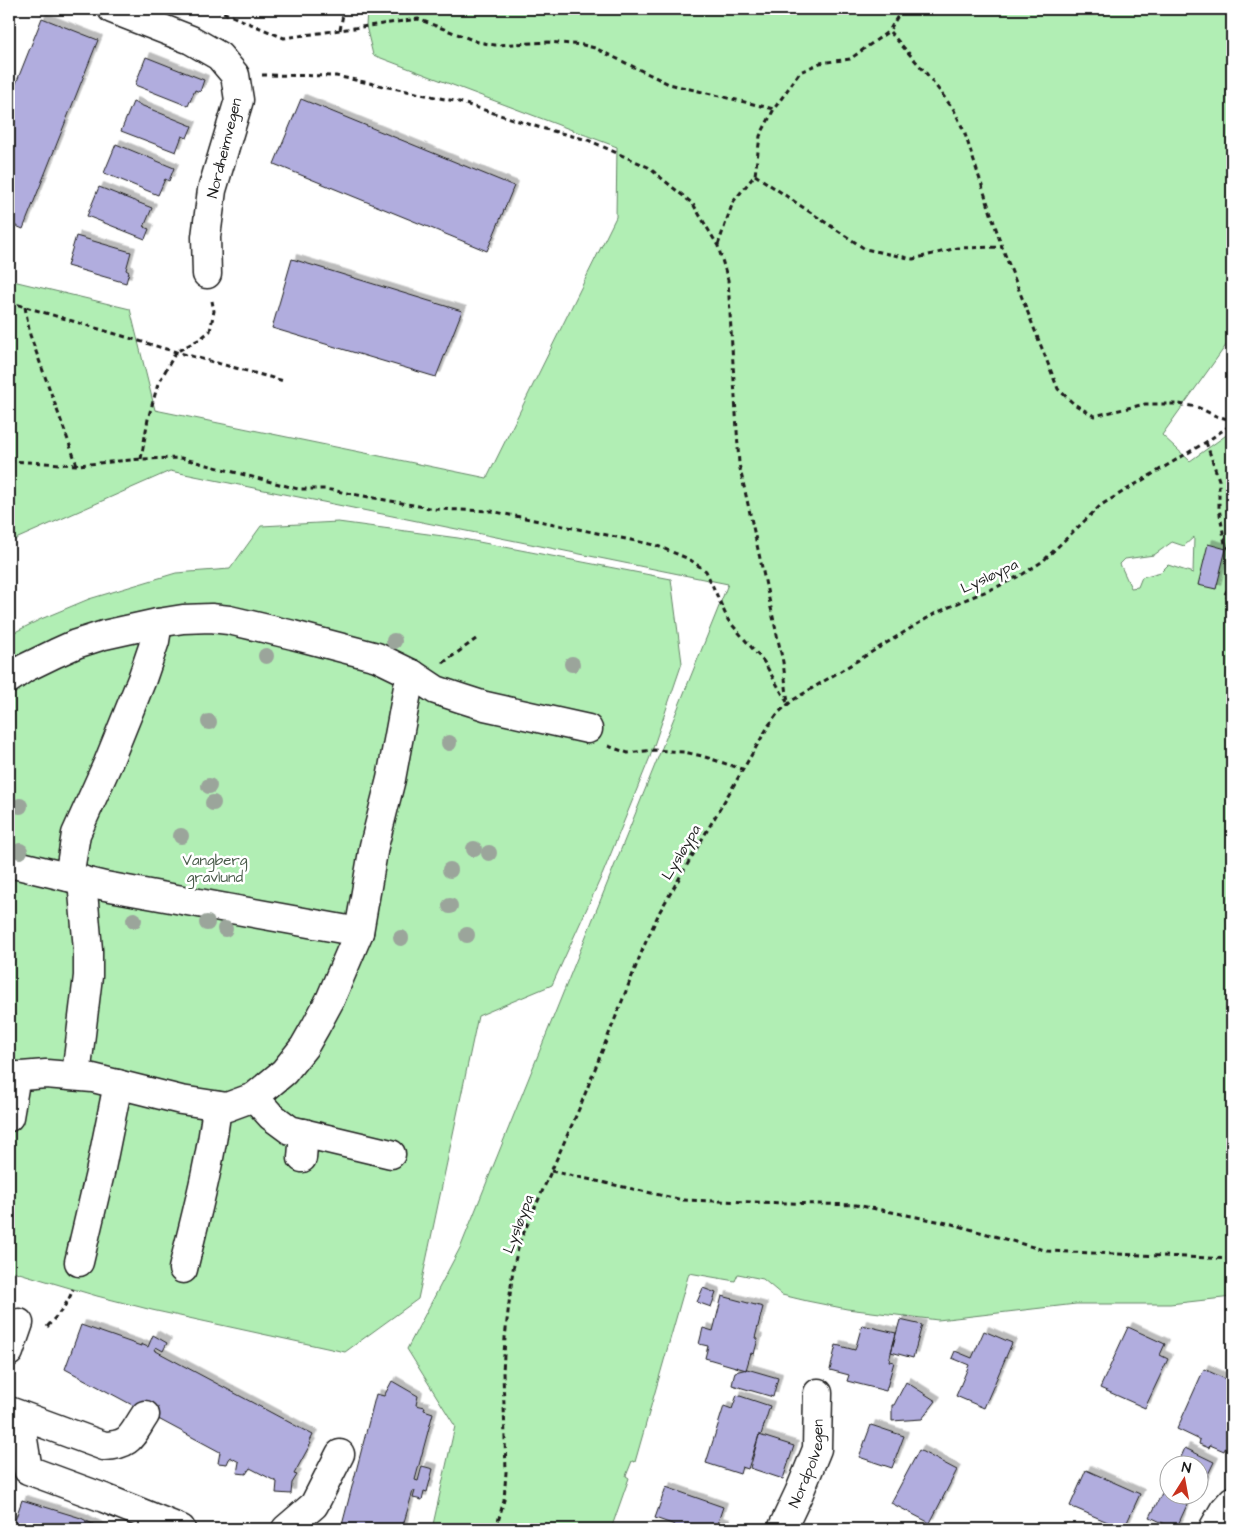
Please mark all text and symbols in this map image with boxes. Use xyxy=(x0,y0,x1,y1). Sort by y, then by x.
street label: Nordheimvegen xyxy=(202,95,248,201)
street label: Lysløypa xyxy=(957,554,1022,600)
street label: Lysløypa xyxy=(657,820,707,884)
park label: Vangberg gravlund xyxy=(183,850,248,889)
street label: Lysløypa xyxy=(498,1192,540,1257)
street label: Nordpolvegen xyxy=(784,1419,829,1511)
north arrow xyxy=(1158,1456,1208,1506)
text: N xyxy=(1180,1458,1193,1479)

